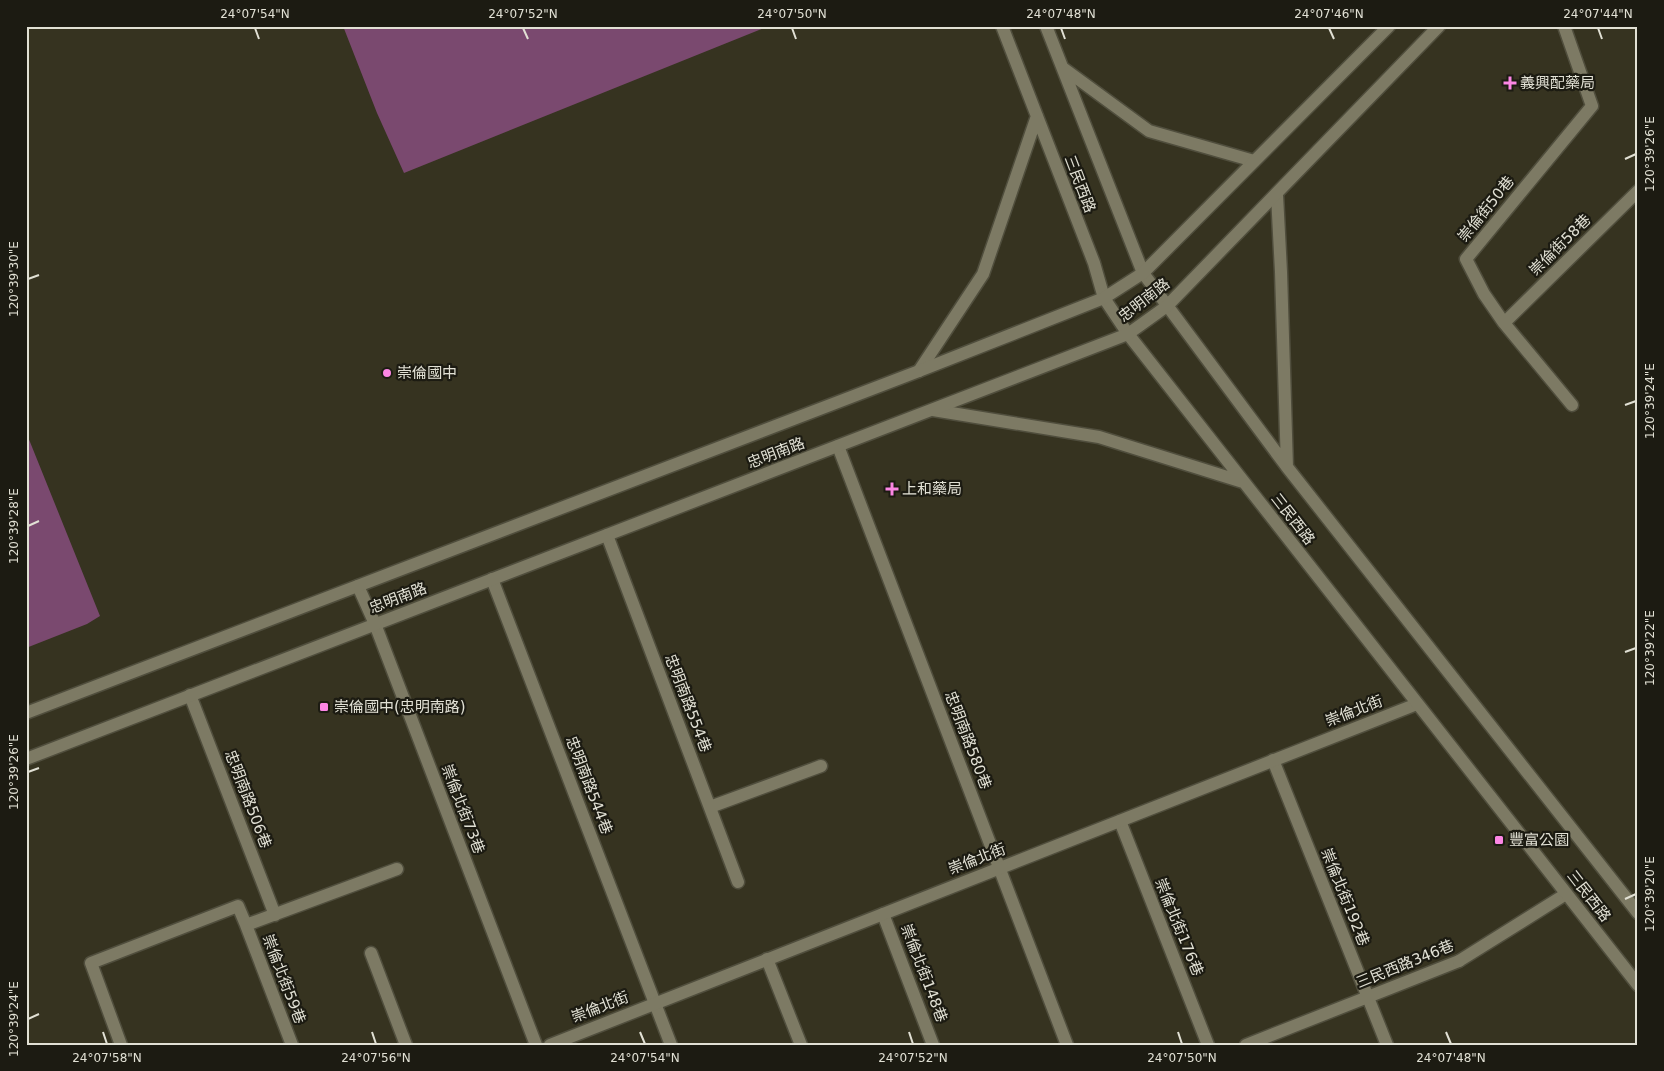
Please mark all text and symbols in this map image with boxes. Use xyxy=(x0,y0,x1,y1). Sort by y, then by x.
text: 24°07'54"N xyxy=(220,7,290,21)
text: 24°07'52"N xyxy=(488,7,558,21)
text: 24°07'50"N xyxy=(757,7,827,21)
text: 24°07'48"N xyxy=(1026,7,1096,21)
text: 24°07'46"N xyxy=(1294,7,1364,21)
text: 24°07'44"N xyxy=(1563,7,1633,21)
place label: 義興配藥局 xyxy=(1520,74,1595,92)
marker: 義興配藥局 xyxy=(1504,77,1516,89)
text: 120°39'26"E xyxy=(1643,116,1657,192)
street label: 三民西路 xyxy=(1061,153,1099,215)
street label: 崇倫街50巷 xyxy=(1454,173,1518,245)
street label: 崇倫街58巷 xyxy=(1526,211,1594,279)
text: 120°39'30"E xyxy=(7,241,21,317)
street label: 忠明南路 xyxy=(1115,274,1173,326)
text: 120°39'24"E xyxy=(1643,363,1657,439)
place label: 崇倫國中 xyxy=(397,364,457,382)
marker: 崇倫國中 xyxy=(381,367,393,379)
street label: 忠明南路 xyxy=(745,434,807,472)
place label: 上和藥局 xyxy=(902,480,962,498)
marker: 上和藥局 xyxy=(886,483,898,495)
text: 120°39'28"E xyxy=(7,488,21,564)
street label: 三民西路 xyxy=(1267,490,1319,548)
street label: 忠明南路 xyxy=(367,579,429,617)
text: 120°39'22"E xyxy=(1643,610,1657,686)
street label: 忠明南路554巷 xyxy=(661,651,715,755)
street label: 忠明南路580巷 xyxy=(941,688,995,792)
street label: 崇倫北街 xyxy=(1323,692,1385,730)
place label: 崇倫國中(忠明南路) xyxy=(334,698,466,716)
marker: 崇倫國中(忠明南路) xyxy=(318,701,330,713)
street label: 忠明南路544巷 xyxy=(562,733,616,837)
text: 120°39'26"E xyxy=(7,734,21,810)
street label: 忠明南路506巷 xyxy=(221,747,275,851)
street label: 崇倫北街73巷 xyxy=(438,762,488,856)
place label: 豐富公園 xyxy=(1509,831,1569,849)
marker: 豐富公園 xyxy=(1493,834,1505,846)
street label: 崇倫北街 xyxy=(946,840,1008,878)
street label: 崇倫北街192巷 xyxy=(1317,846,1373,948)
text: 120°39'20"E xyxy=(1643,856,1657,932)
street label: 三民西路 xyxy=(1563,867,1615,925)
street label: 崇倫北街176巷 xyxy=(1151,876,1207,978)
street label: 崇倫北街148巷 xyxy=(897,921,951,1025)
street label: 崇倫北街59巷 xyxy=(259,932,309,1026)
street label: 三民西路346巷 xyxy=(1354,936,1456,992)
text: 120°39'24"E xyxy=(7,981,21,1057)
street label: 崇倫北街 xyxy=(569,988,631,1026)
text: 24°07'58"N xyxy=(72,1051,142,1065)
text: 24°07'56"N xyxy=(341,1051,411,1065)
text: 24°07'54"N xyxy=(610,1051,680,1065)
text: 24°07'52"N xyxy=(878,1051,948,1065)
text: 24°07'50"N xyxy=(1147,1051,1217,1065)
text: 24°07'48"N xyxy=(1416,1051,1486,1065)

